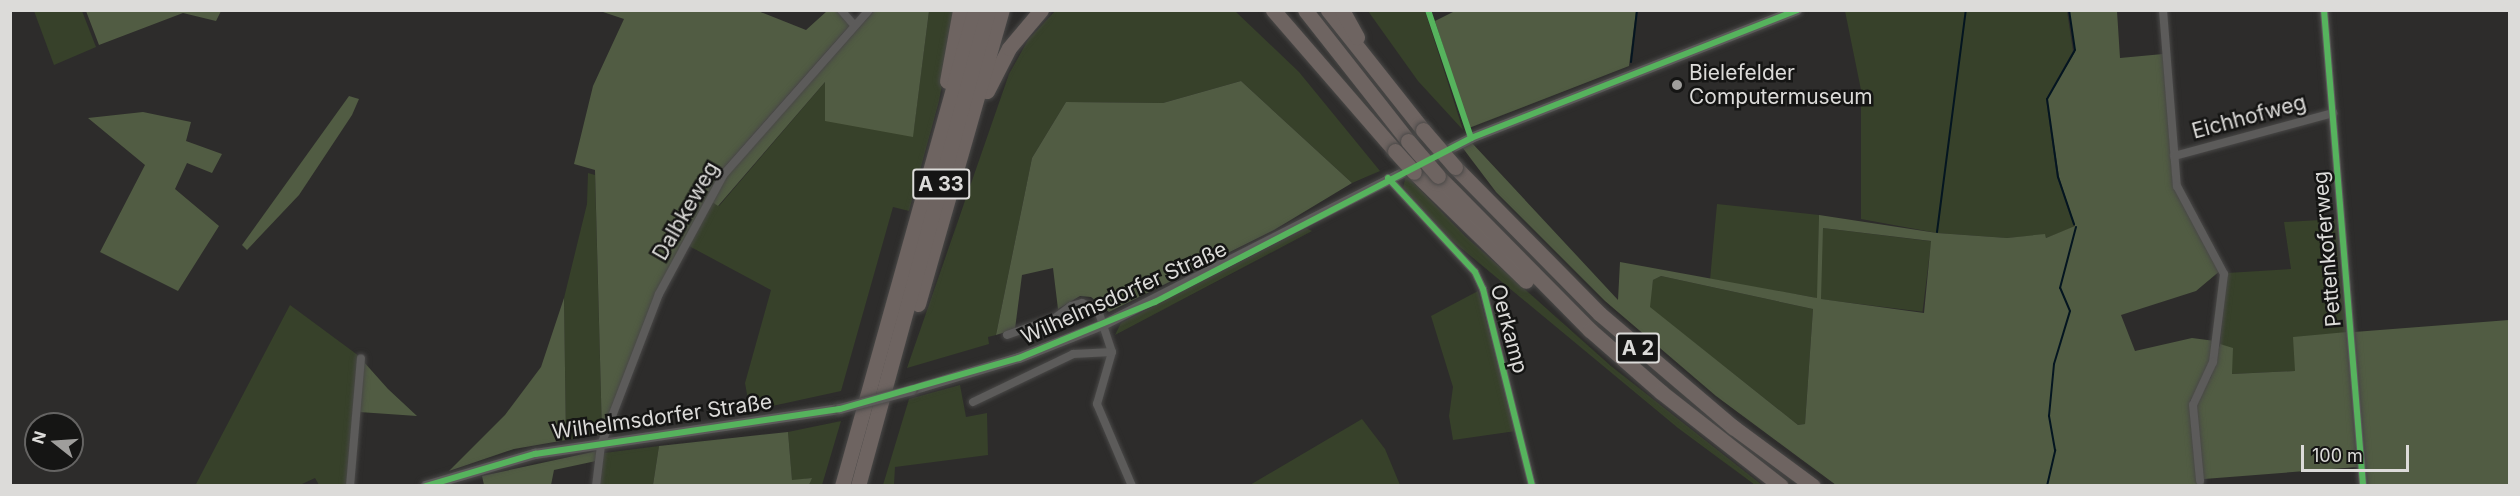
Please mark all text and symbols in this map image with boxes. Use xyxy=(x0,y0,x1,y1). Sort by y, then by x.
place label: Bielefelder Computermuseum xyxy=(1689,60,1873,110)
marker: Bielefelder Computermuseum xyxy=(1670,78,1684,92)
street label: Eichhofweg xyxy=(2189,90,2309,144)
street label: Dalbkeweg xyxy=(648,157,724,265)
road number: A 33 xyxy=(911,167,971,201)
street label: Pettenkoferweg xyxy=(2308,170,2346,328)
street label: Wilhelmsdorfer Straße xyxy=(1017,236,1231,350)
street label: Oerkamp xyxy=(1485,282,1533,376)
road number: A 2 xyxy=(1616,331,1660,365)
street label: Wilhelmsdorfer Straße xyxy=(550,389,774,445)
north arrow xyxy=(24,412,84,472)
text: N xyxy=(27,429,50,446)
scale bar xyxy=(2304,433,2412,471)
text: 100 m xyxy=(2312,445,2363,466)

